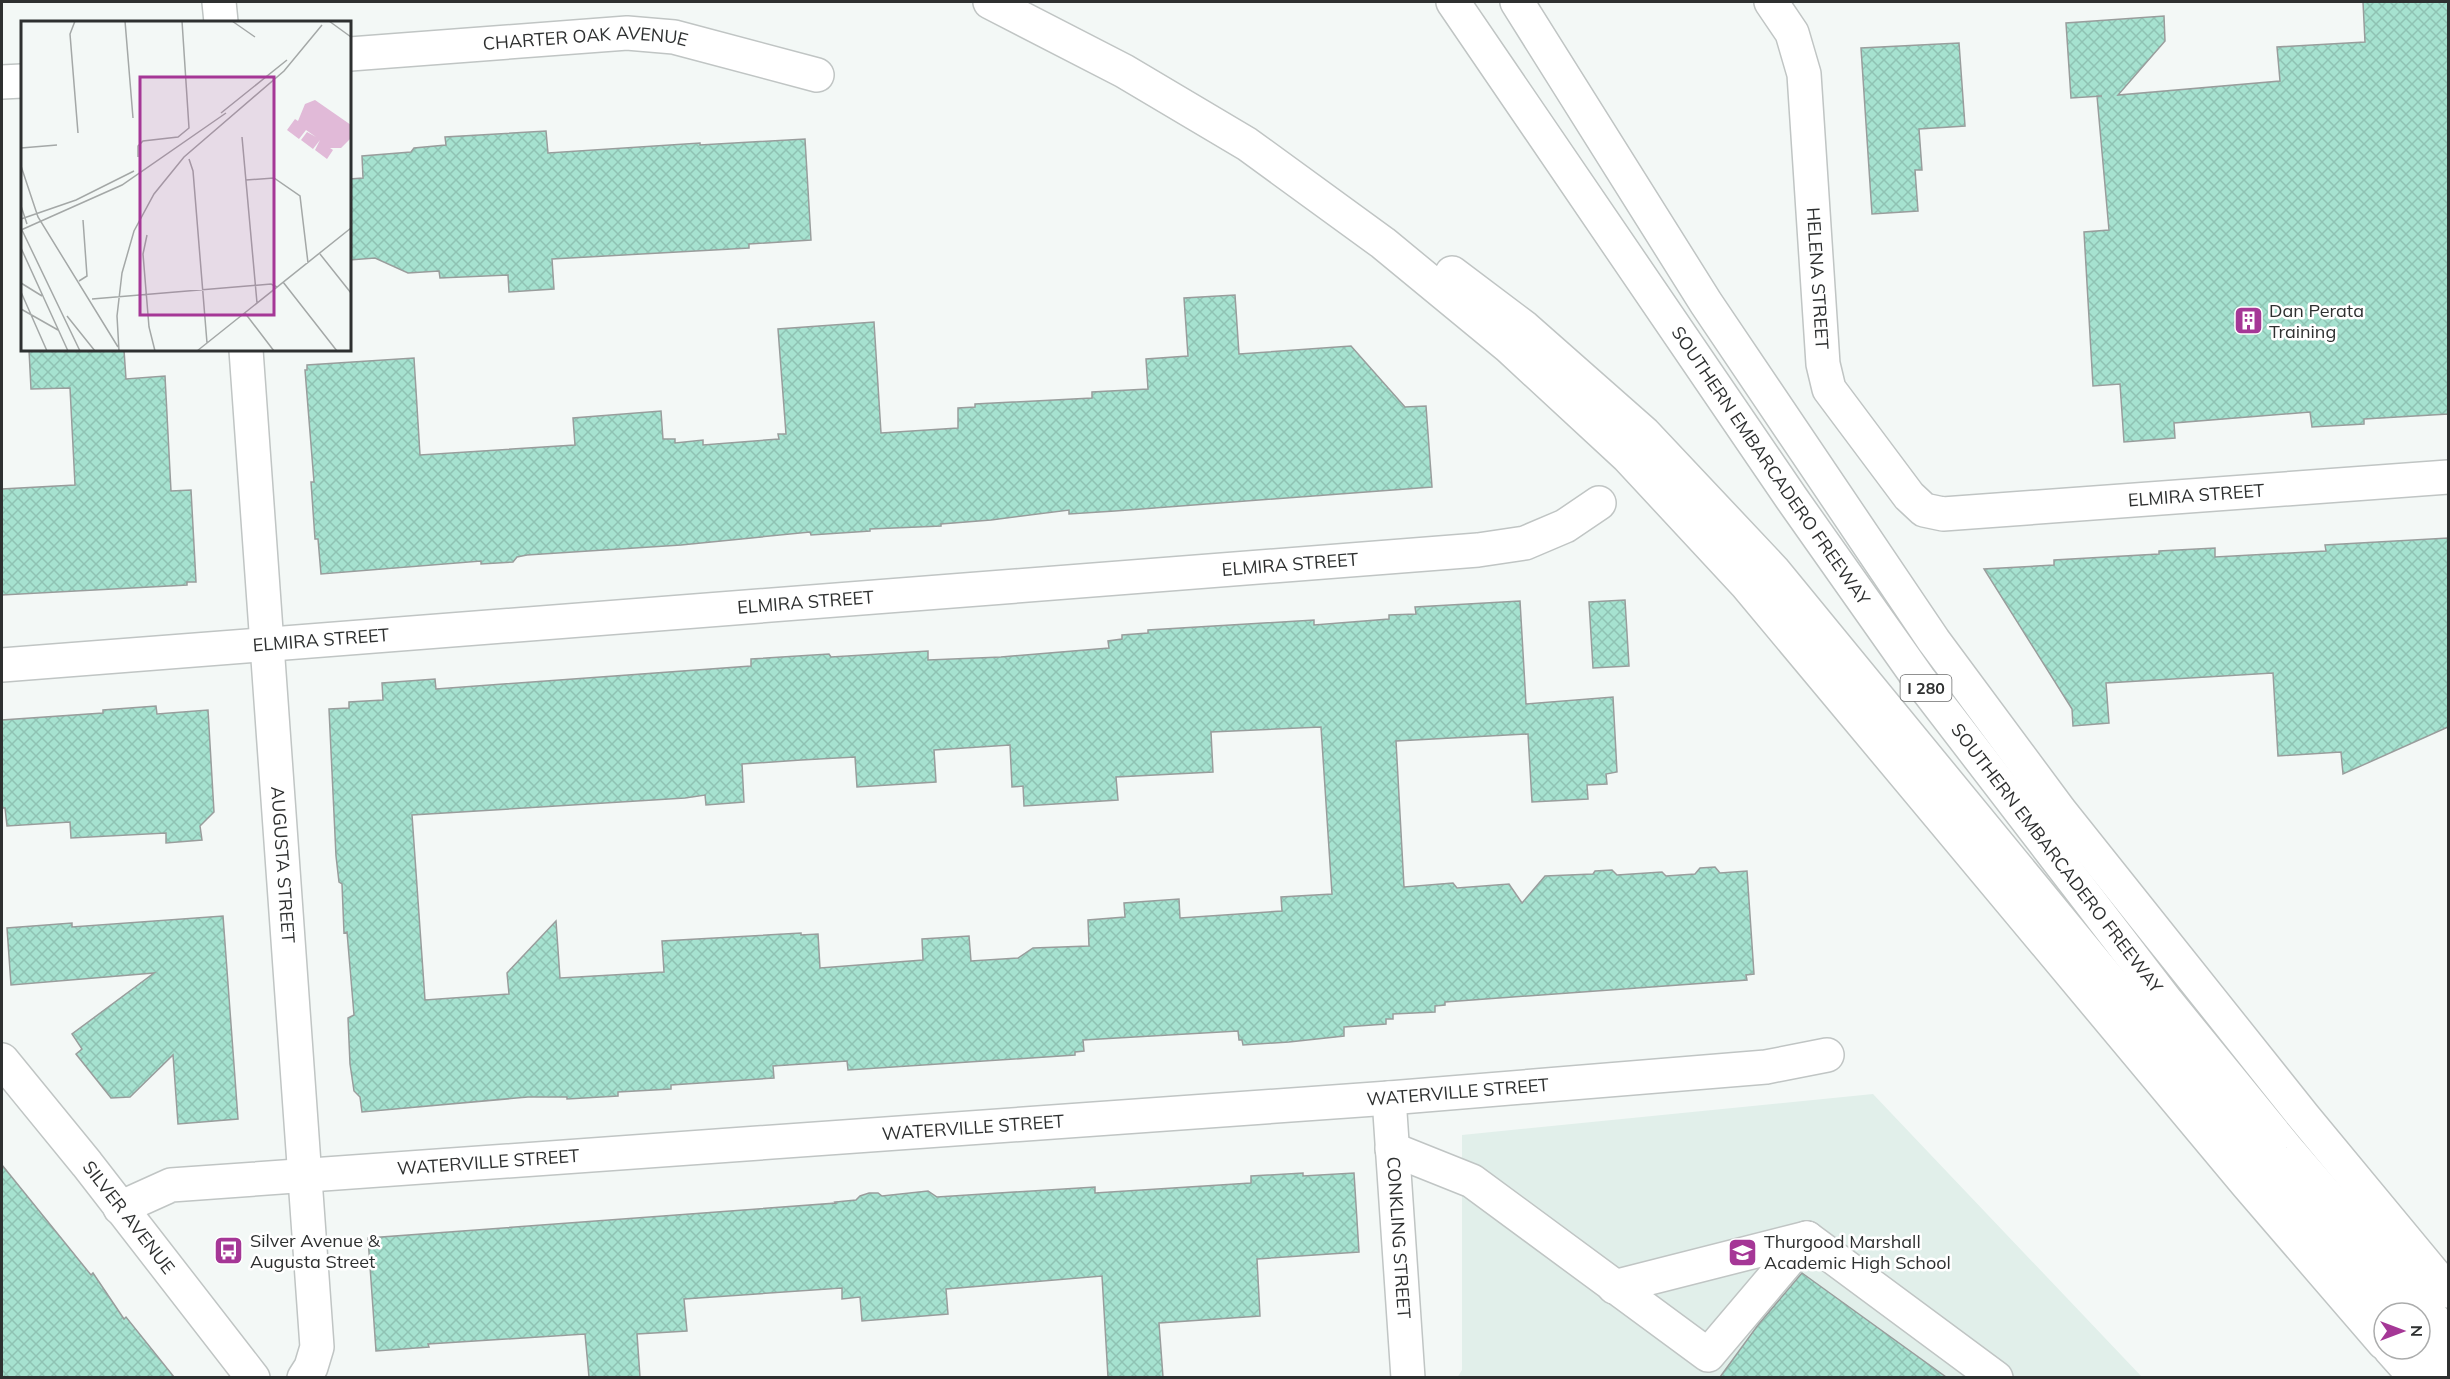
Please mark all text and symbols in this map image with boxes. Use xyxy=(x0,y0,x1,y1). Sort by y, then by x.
inset map xyxy=(21,21,351,351)
street label: CHARTER OAK AVENUE xyxy=(482,21,691,55)
street label: HELENA STREET xyxy=(1802,207,1834,350)
place label: Dan Perata Training xyxy=(2269,299,2364,343)
building icon: Dan Perata Training xyxy=(2232,305,2264,337)
street label: SOUTHERN EMBARCADERO FREEWAY xyxy=(1667,322,1876,610)
street label: ELMIRA STREET xyxy=(2127,478,2265,511)
street label: ELMIRA STREET xyxy=(1221,547,1359,581)
street label: ELMIRA STREET xyxy=(736,585,875,619)
street label: ELMIRA STREET xyxy=(252,623,390,656)
road number: I 280 xyxy=(1900,675,1952,701)
street label: SOUTHERN EMBARCADERO FREEWAY xyxy=(1946,719,2169,998)
street label: AUGUSTA STREET xyxy=(266,785,300,944)
street label: WATERVILLE STREET xyxy=(1366,1073,1550,1111)
street label: WATERVILLE STREET xyxy=(881,1109,1065,1145)
street label: WATERVILLE STREET xyxy=(396,1144,580,1180)
street label: SILVER AVENUE xyxy=(78,1156,180,1278)
street label: CONKLING STREET xyxy=(1382,1156,1416,1320)
place label: Silver Avenue & Augusta Street xyxy=(250,1229,381,1273)
place label: Thurgood Marshall Academic High School xyxy=(1764,1230,1951,1274)
bus stop icon: Silver Avenue & Augusta Street xyxy=(213,1235,245,1267)
school or university icon: Thurgood Marshall Academic High School xyxy=(1727,1236,1759,1268)
north arrow xyxy=(2372,1301,2432,1361)
text: N xyxy=(2407,1325,2427,1337)

